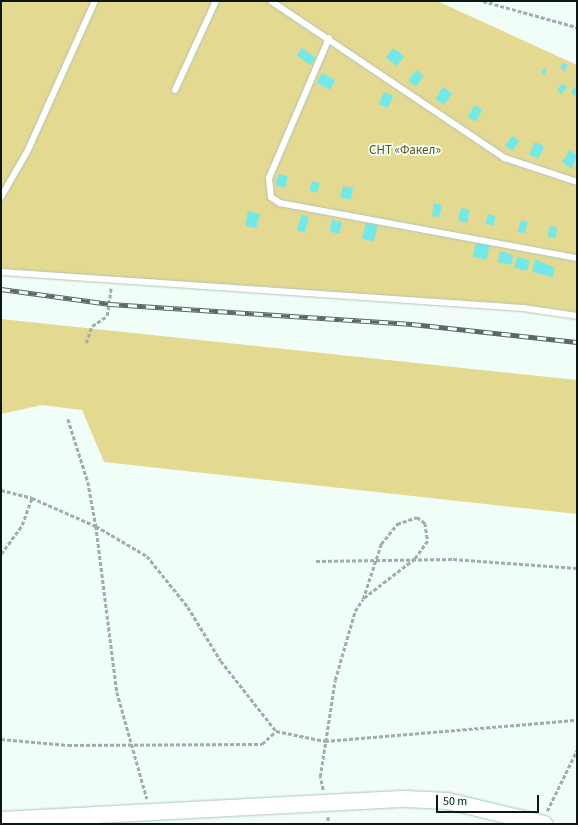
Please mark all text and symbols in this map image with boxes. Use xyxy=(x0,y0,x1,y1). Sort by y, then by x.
park label: СНТ «Факел» xyxy=(369,142,441,158)
scale bar xyxy=(438,787,541,813)
text: 50 m xyxy=(443,793,467,810)

